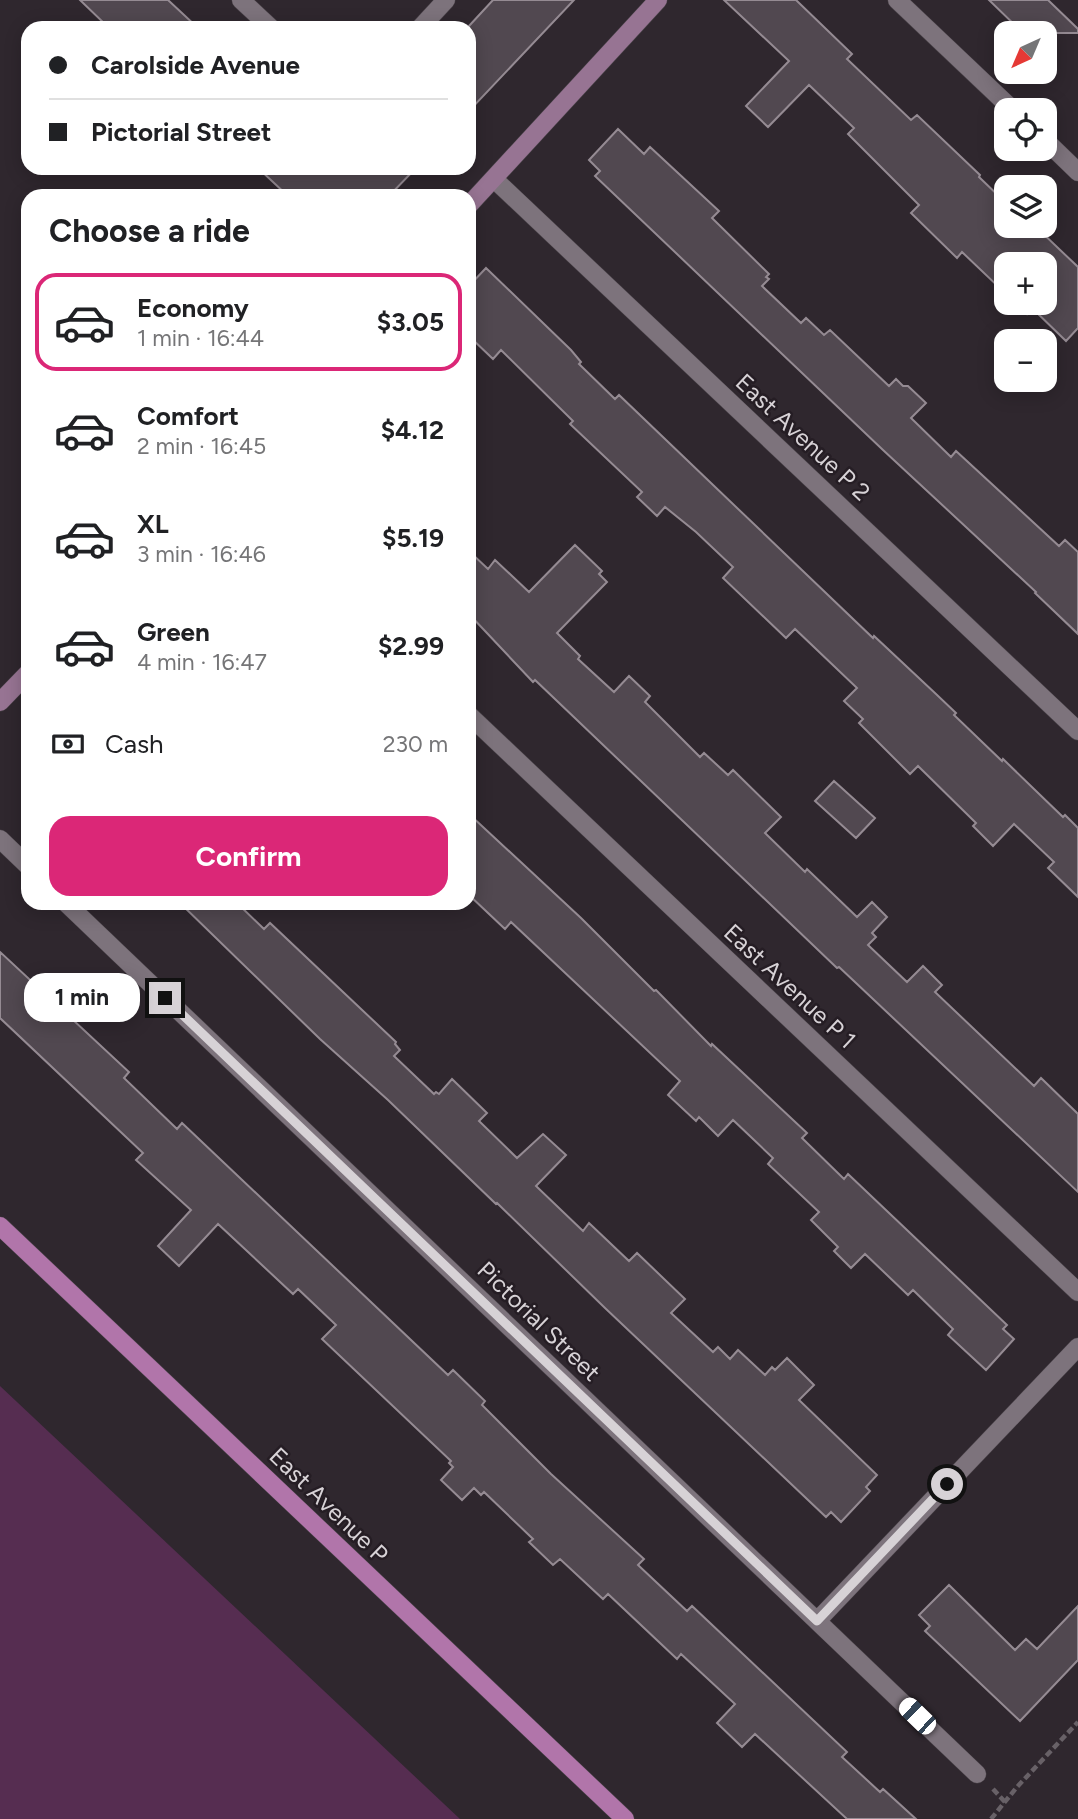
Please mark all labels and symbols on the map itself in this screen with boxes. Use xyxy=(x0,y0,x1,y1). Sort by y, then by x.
north arrow xyxy=(994,21,1057,84)
street label: East Avenue P 2 xyxy=(730,367,876,507)
street label: East Avenue P 1 xyxy=(718,918,862,1054)
callout: 1 min xyxy=(25,974,140,1023)
route end xyxy=(149,982,181,1014)
street label: Pictorial Street xyxy=(471,1255,607,1387)
street label: East Avenue P xyxy=(264,1441,394,1569)
route start xyxy=(931,1468,963,1500)
car xyxy=(895,1694,940,1738)

